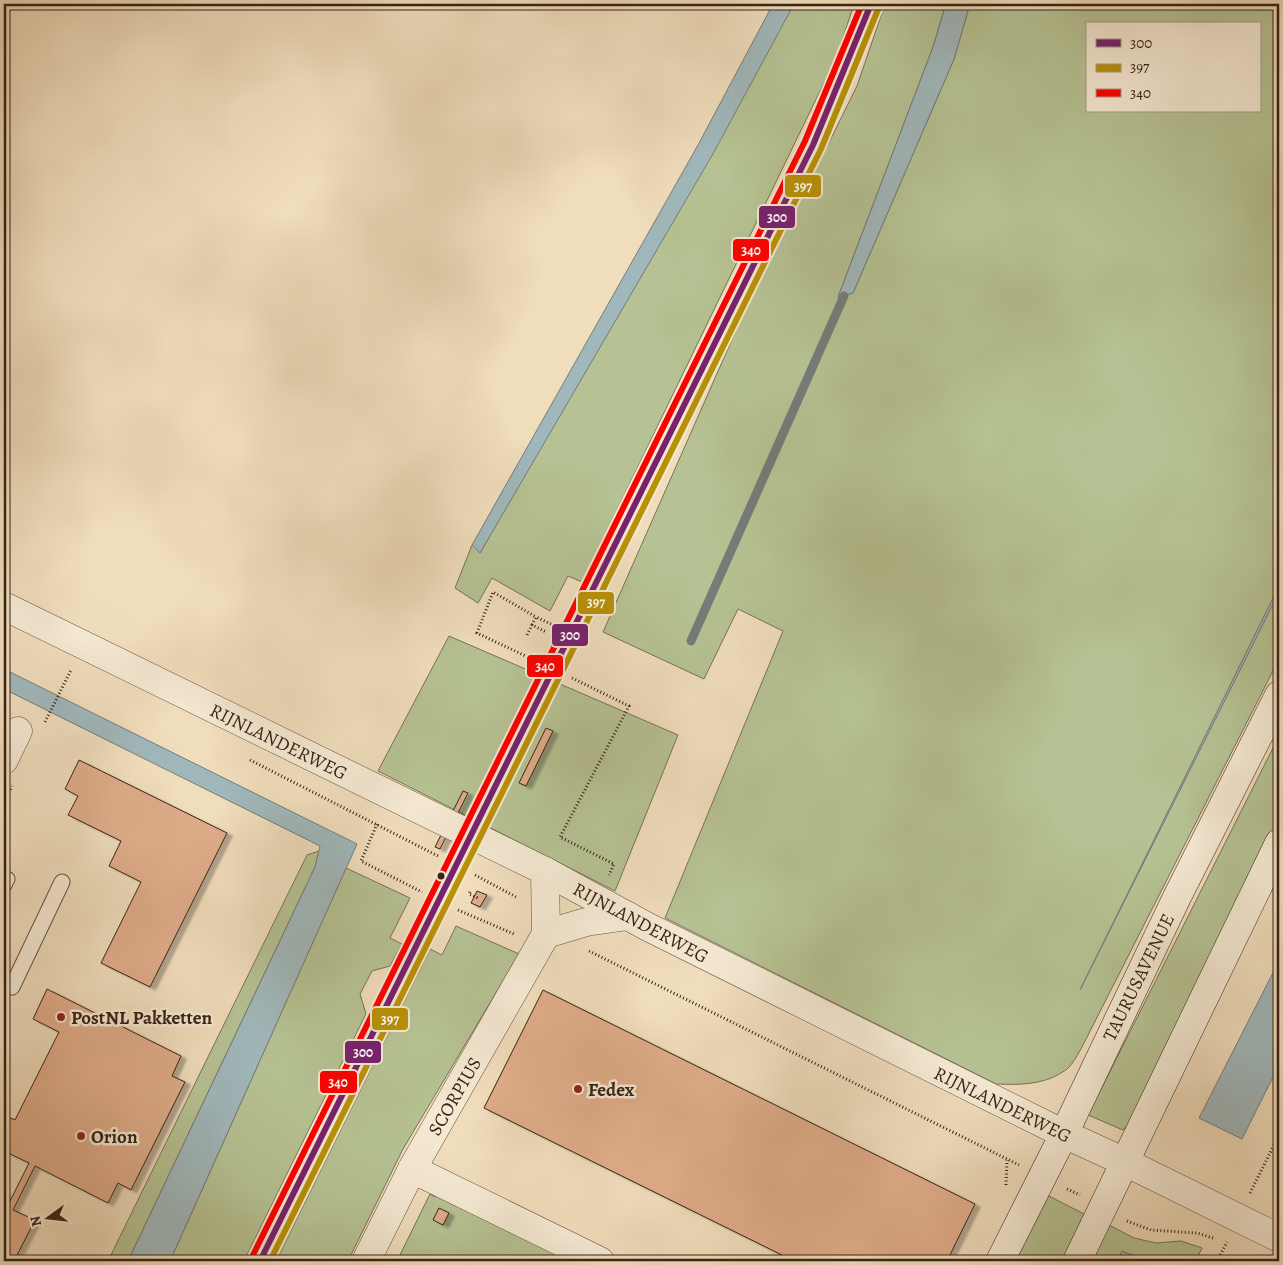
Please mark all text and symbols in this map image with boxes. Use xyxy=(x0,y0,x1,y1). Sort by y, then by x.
legend xyxy=(1086,22,1260,112)
text: 300 xyxy=(1130,33,1152,53)
text: 397 xyxy=(1130,57,1150,77)
text: 340 xyxy=(1130,83,1151,103)
line badge: 397 xyxy=(784,174,822,198)
text: 397 xyxy=(794,177,812,196)
line badge: 300 xyxy=(758,205,796,229)
text: 300 xyxy=(767,208,787,227)
line badge: 340 xyxy=(732,238,770,262)
text: 340 xyxy=(741,241,761,260)
line badge: 397 xyxy=(577,591,615,615)
text: 397 xyxy=(587,593,605,612)
line badge: 300 xyxy=(551,623,589,647)
text: 300 xyxy=(560,626,580,645)
line badge: 340 xyxy=(526,654,564,678)
text: 340 xyxy=(535,657,555,676)
street label: RIJNLANDERWEG xyxy=(206,697,352,786)
unlabelled marker xyxy=(436,871,446,881)
street label: RIJNLANDERWEG xyxy=(568,876,713,970)
street label: TAURUSAVENUE xyxy=(1097,909,1181,1046)
place label: PostNL Pakketten xyxy=(71,1005,213,1031)
line badge: 397 xyxy=(371,1007,409,1031)
text: 397 xyxy=(381,1010,399,1029)
marker: PostNL Pakketten xyxy=(55,1011,67,1023)
line badge: 300 xyxy=(344,1040,382,1064)
text: 300 xyxy=(353,1043,373,1062)
street label: SCORPIUS xyxy=(422,1052,488,1141)
street label: RIJNLANDERWEG xyxy=(930,1060,1076,1149)
line badge: 340 xyxy=(319,1070,358,1094)
text: 340 xyxy=(328,1073,348,1092)
place label: Fedex xyxy=(588,1077,635,1103)
marker: Fedex xyxy=(572,1083,584,1095)
place label: Orion xyxy=(91,1124,138,1150)
marker: Orion xyxy=(75,1130,87,1142)
north arrow xyxy=(22,1192,72,1242)
text: N xyxy=(25,1214,46,1229)

